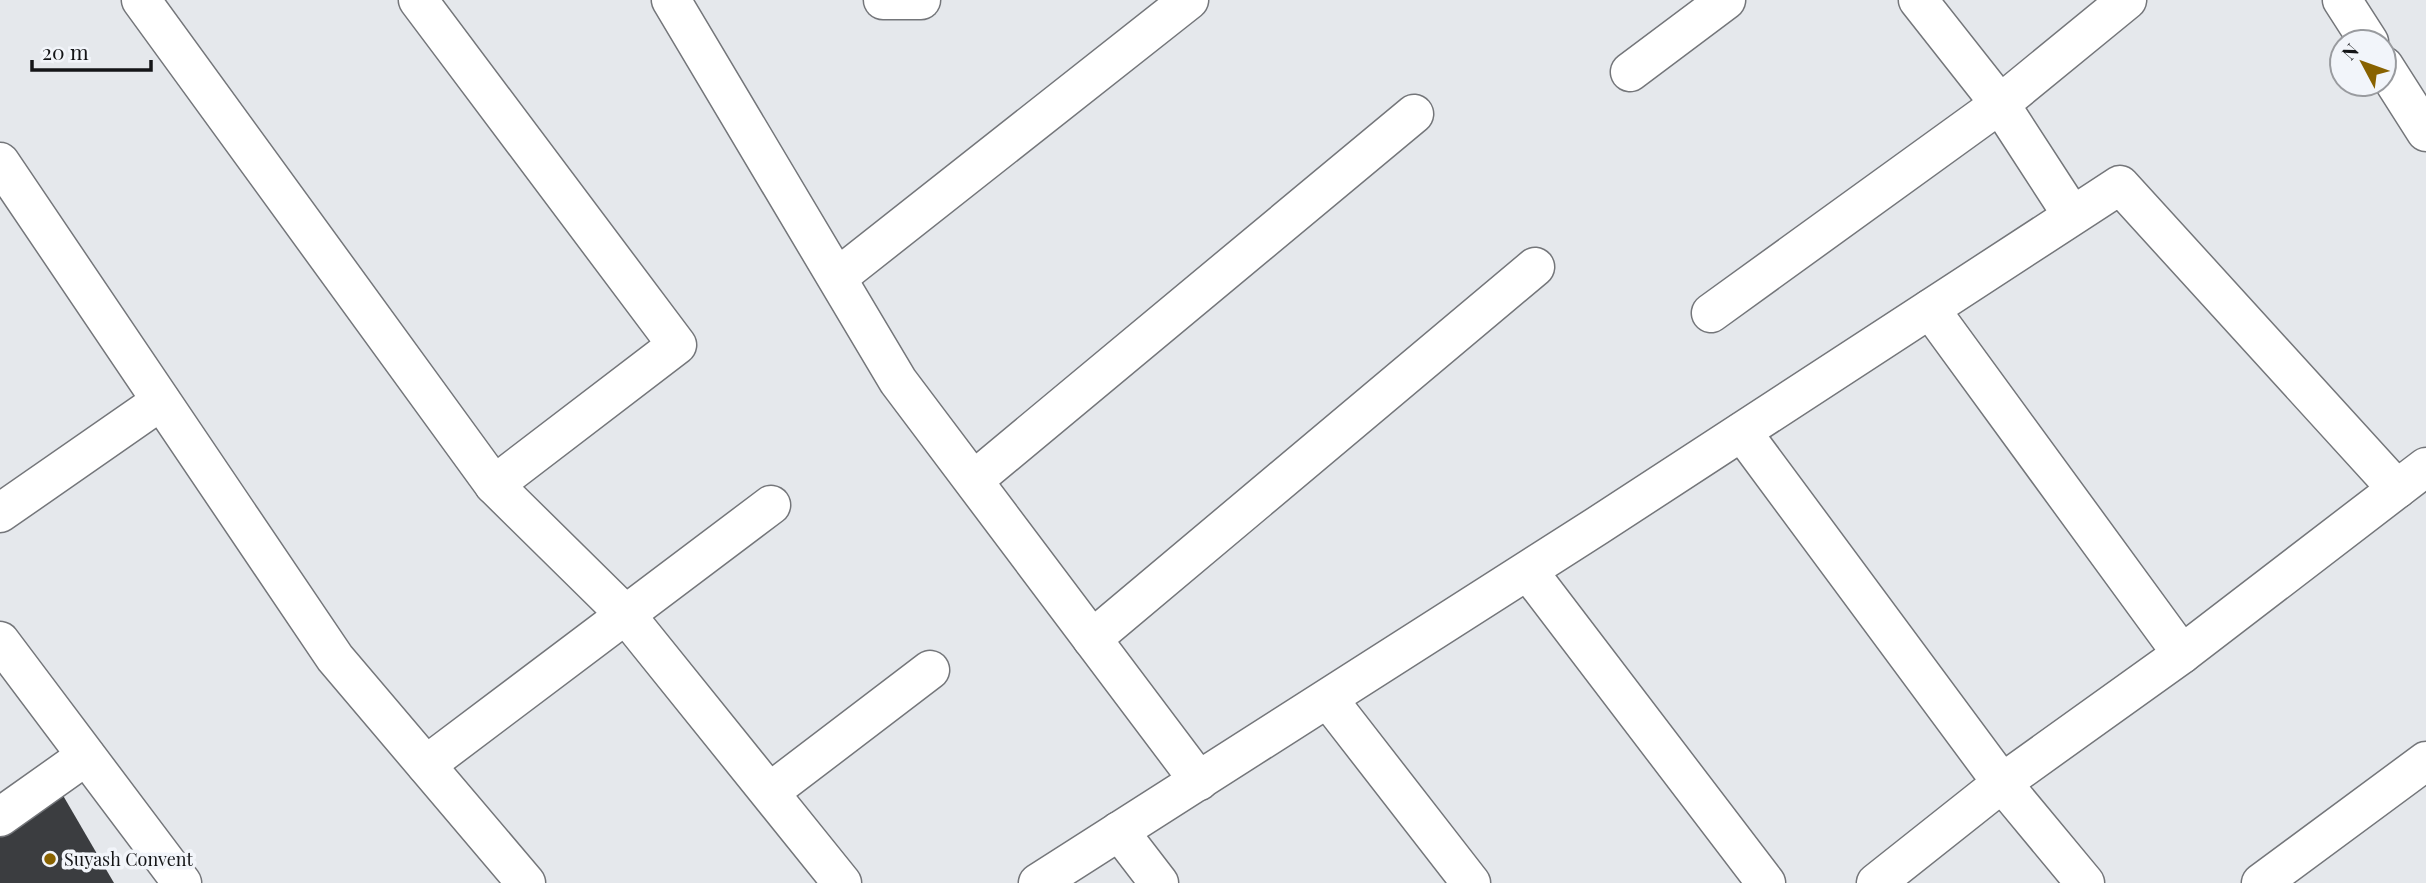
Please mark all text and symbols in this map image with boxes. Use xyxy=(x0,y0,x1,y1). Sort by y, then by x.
scale bar xyxy=(32,28,150,72)
north arrow xyxy=(2328,28,2398,98)
text: 20 m xyxy=(42,37,89,65)
text: N xyxy=(2335,37,2364,65)
place label: Suyash Convent xyxy=(64,847,194,871)
marker: Suyash Convent xyxy=(42,851,58,867)

